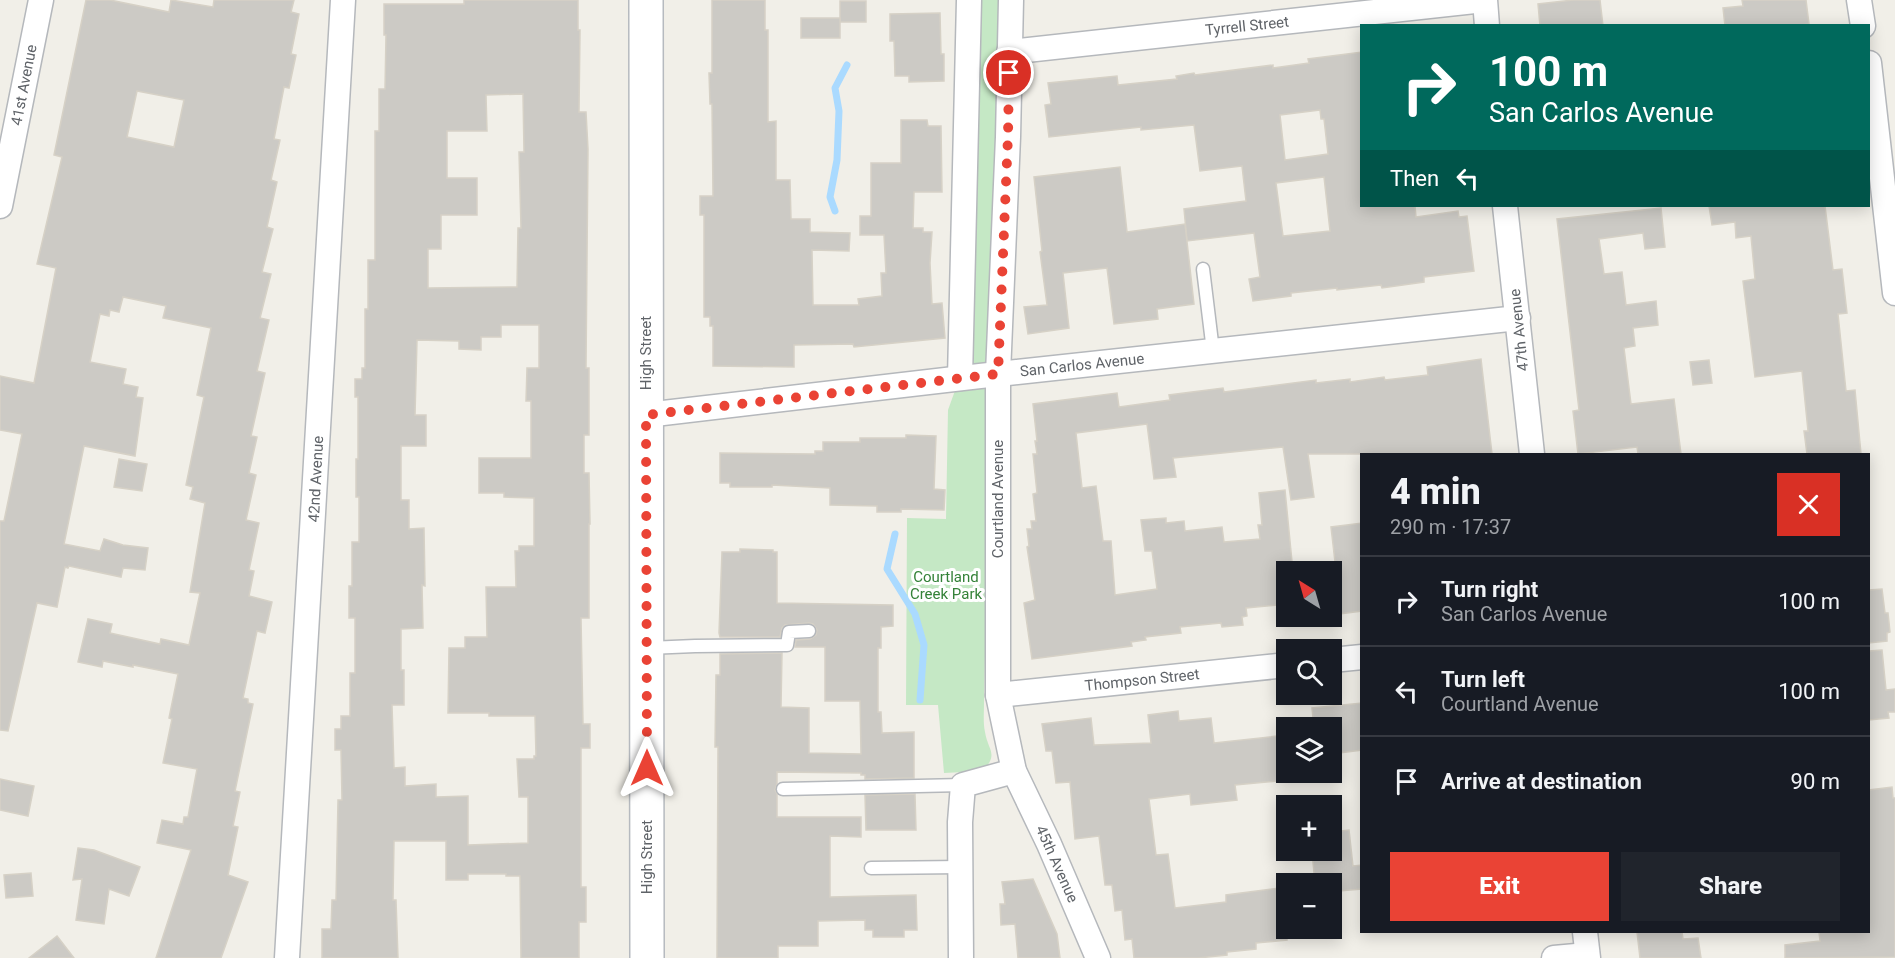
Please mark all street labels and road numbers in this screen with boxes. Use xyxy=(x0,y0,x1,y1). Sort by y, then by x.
street label: Tyrrell Street xyxy=(1204,13,1290,39)
street label: 41st Avenue xyxy=(7,43,41,127)
street label: 47th Avenue xyxy=(1506,288,1532,372)
street label: High Street xyxy=(637,316,655,390)
street label: San Carlos Avenue xyxy=(1019,350,1145,380)
street label: 42nd Avenue xyxy=(305,435,327,523)
street label: Courtland Avenue xyxy=(989,440,1007,558)
street label: Thompson Street xyxy=(1084,665,1200,695)
street label: High Street xyxy=(638,820,656,894)
street label: 45th Avenue xyxy=(1032,823,1082,906)

